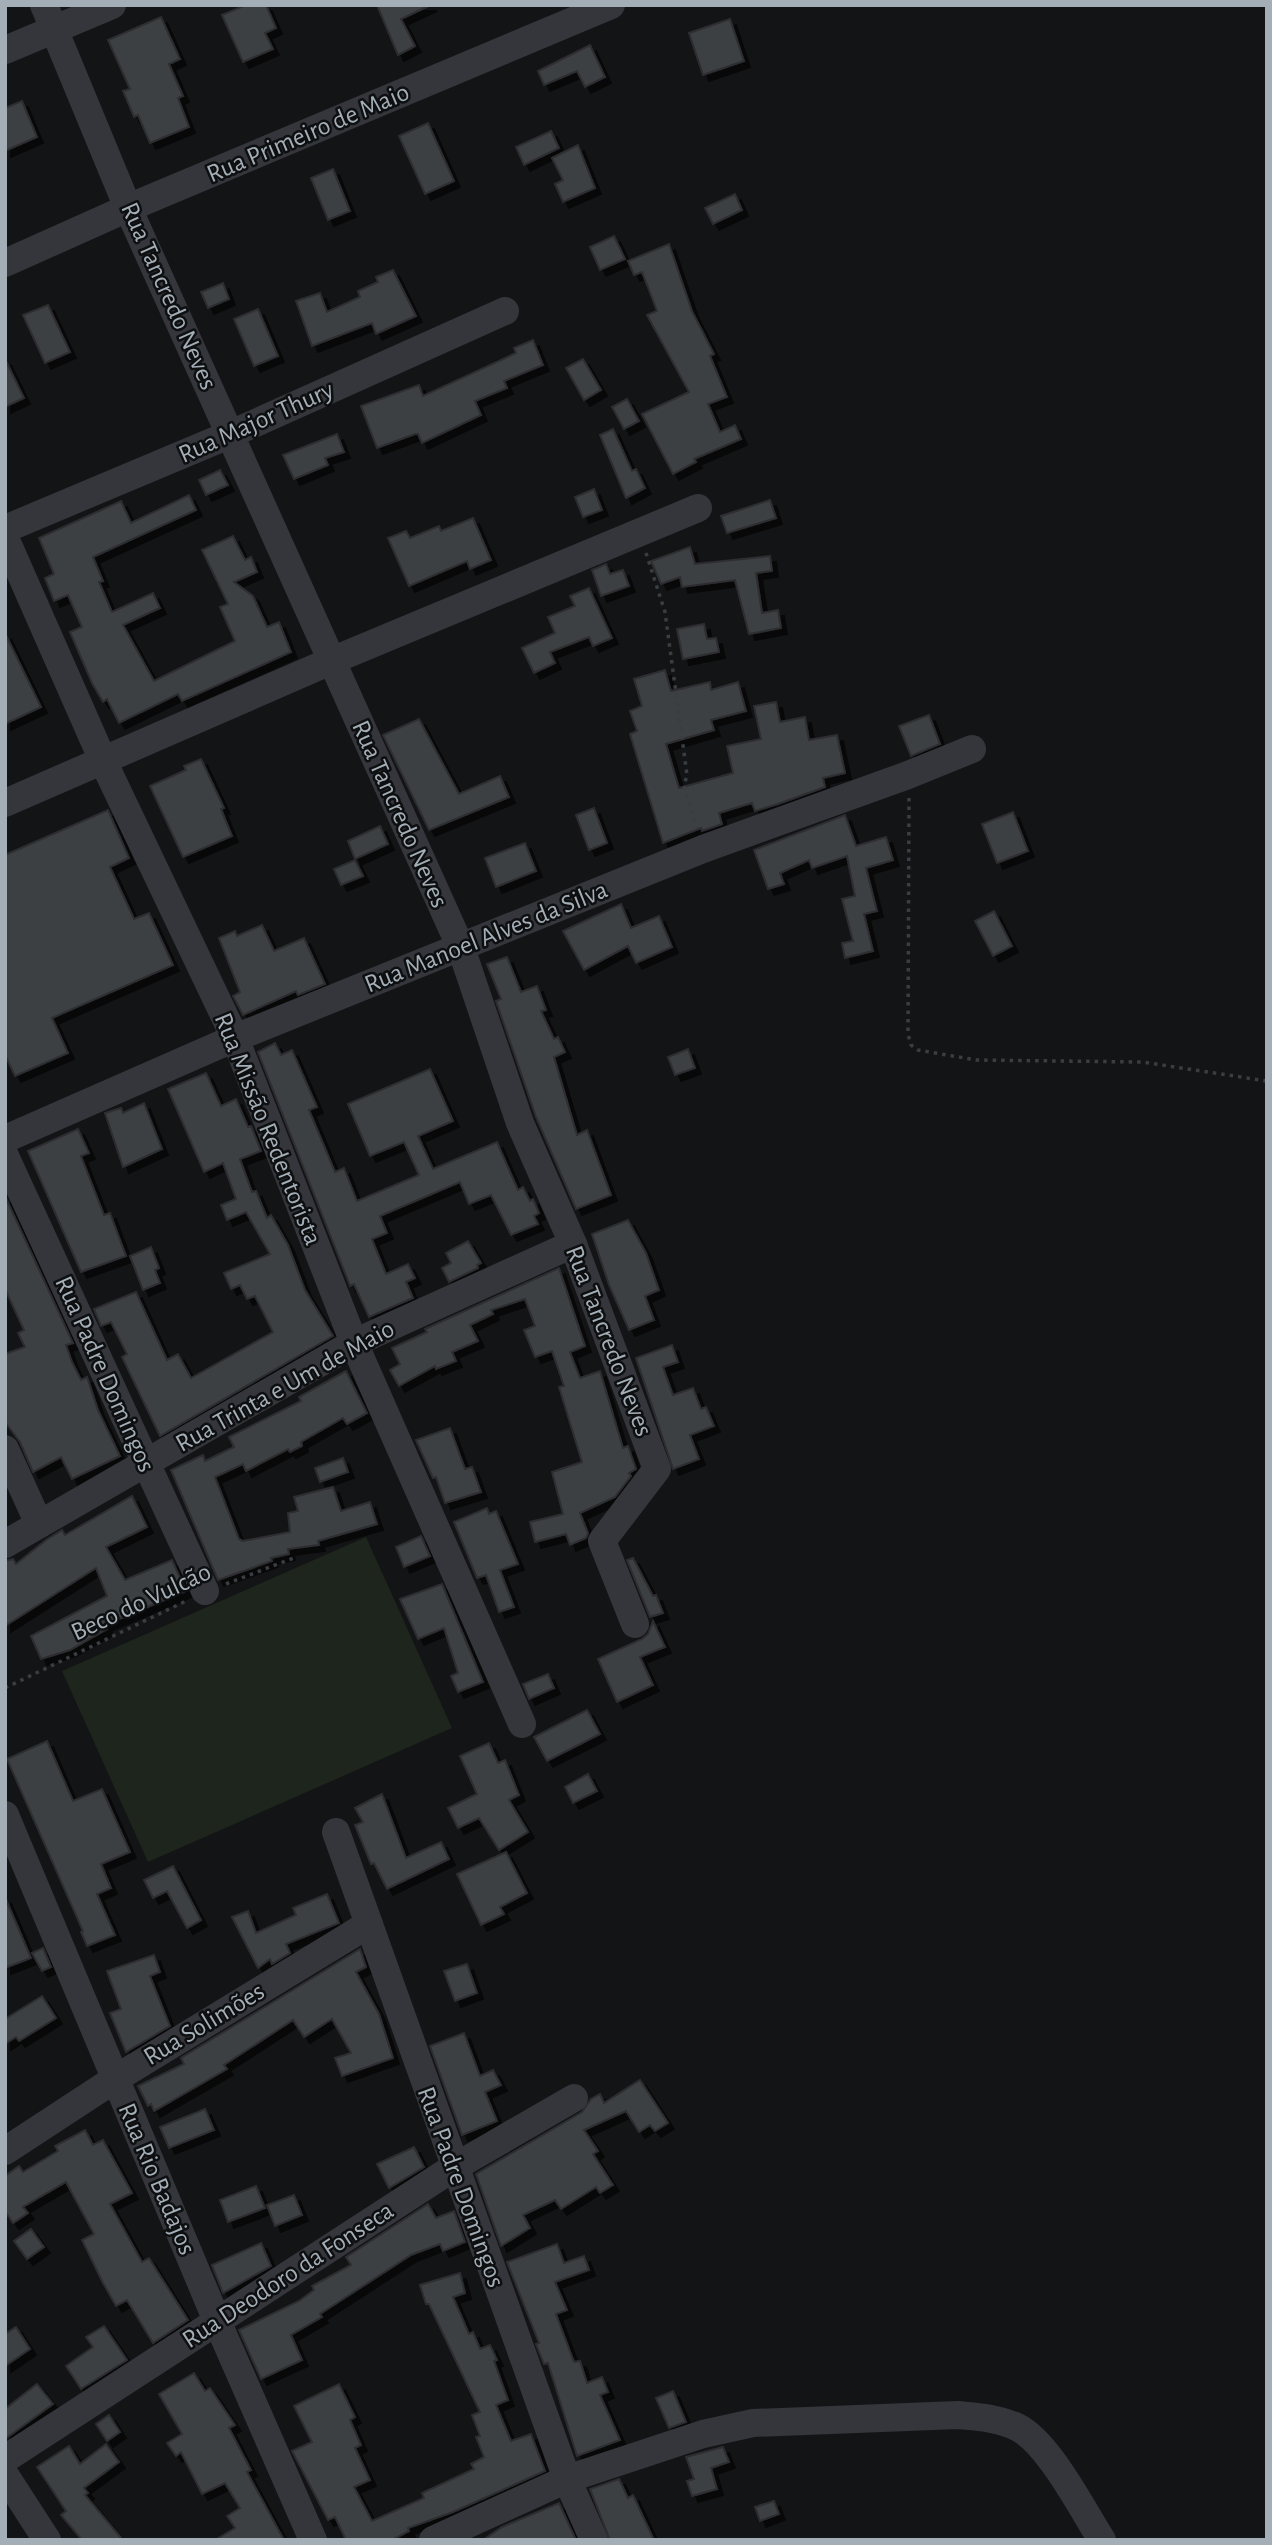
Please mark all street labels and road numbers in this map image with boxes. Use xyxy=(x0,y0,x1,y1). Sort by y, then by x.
street label: Rua Primeiro de Maio xyxy=(203,79,413,187)
street label: Rua Tancredo Neves xyxy=(116,199,222,393)
street label: Rua Major Thury xyxy=(175,376,337,468)
street label: Rua Tancredo Neves xyxy=(347,717,453,911)
street label: Rua Manoel Alves da Silva xyxy=(361,876,611,998)
street label: Rua Missão Redentorista xyxy=(210,1009,326,1249)
street label: Rua Tancredo Neves xyxy=(561,1242,657,1440)
street label: Rua Padre Domingos xyxy=(50,1272,160,1476)
street label: Rua Trinta e Um de Maio xyxy=(171,1315,399,1457)
street label: Beco do Vulcão xyxy=(67,1558,215,1646)
street label: Rua Solimões xyxy=(139,1978,269,2070)
street label: Rua Padre Domingos xyxy=(413,2083,509,2291)
street label: Rua Rio Badajos xyxy=(113,2099,201,2259)
street label: Rua Deodoro da Fonseca xyxy=(178,2197,398,2353)

